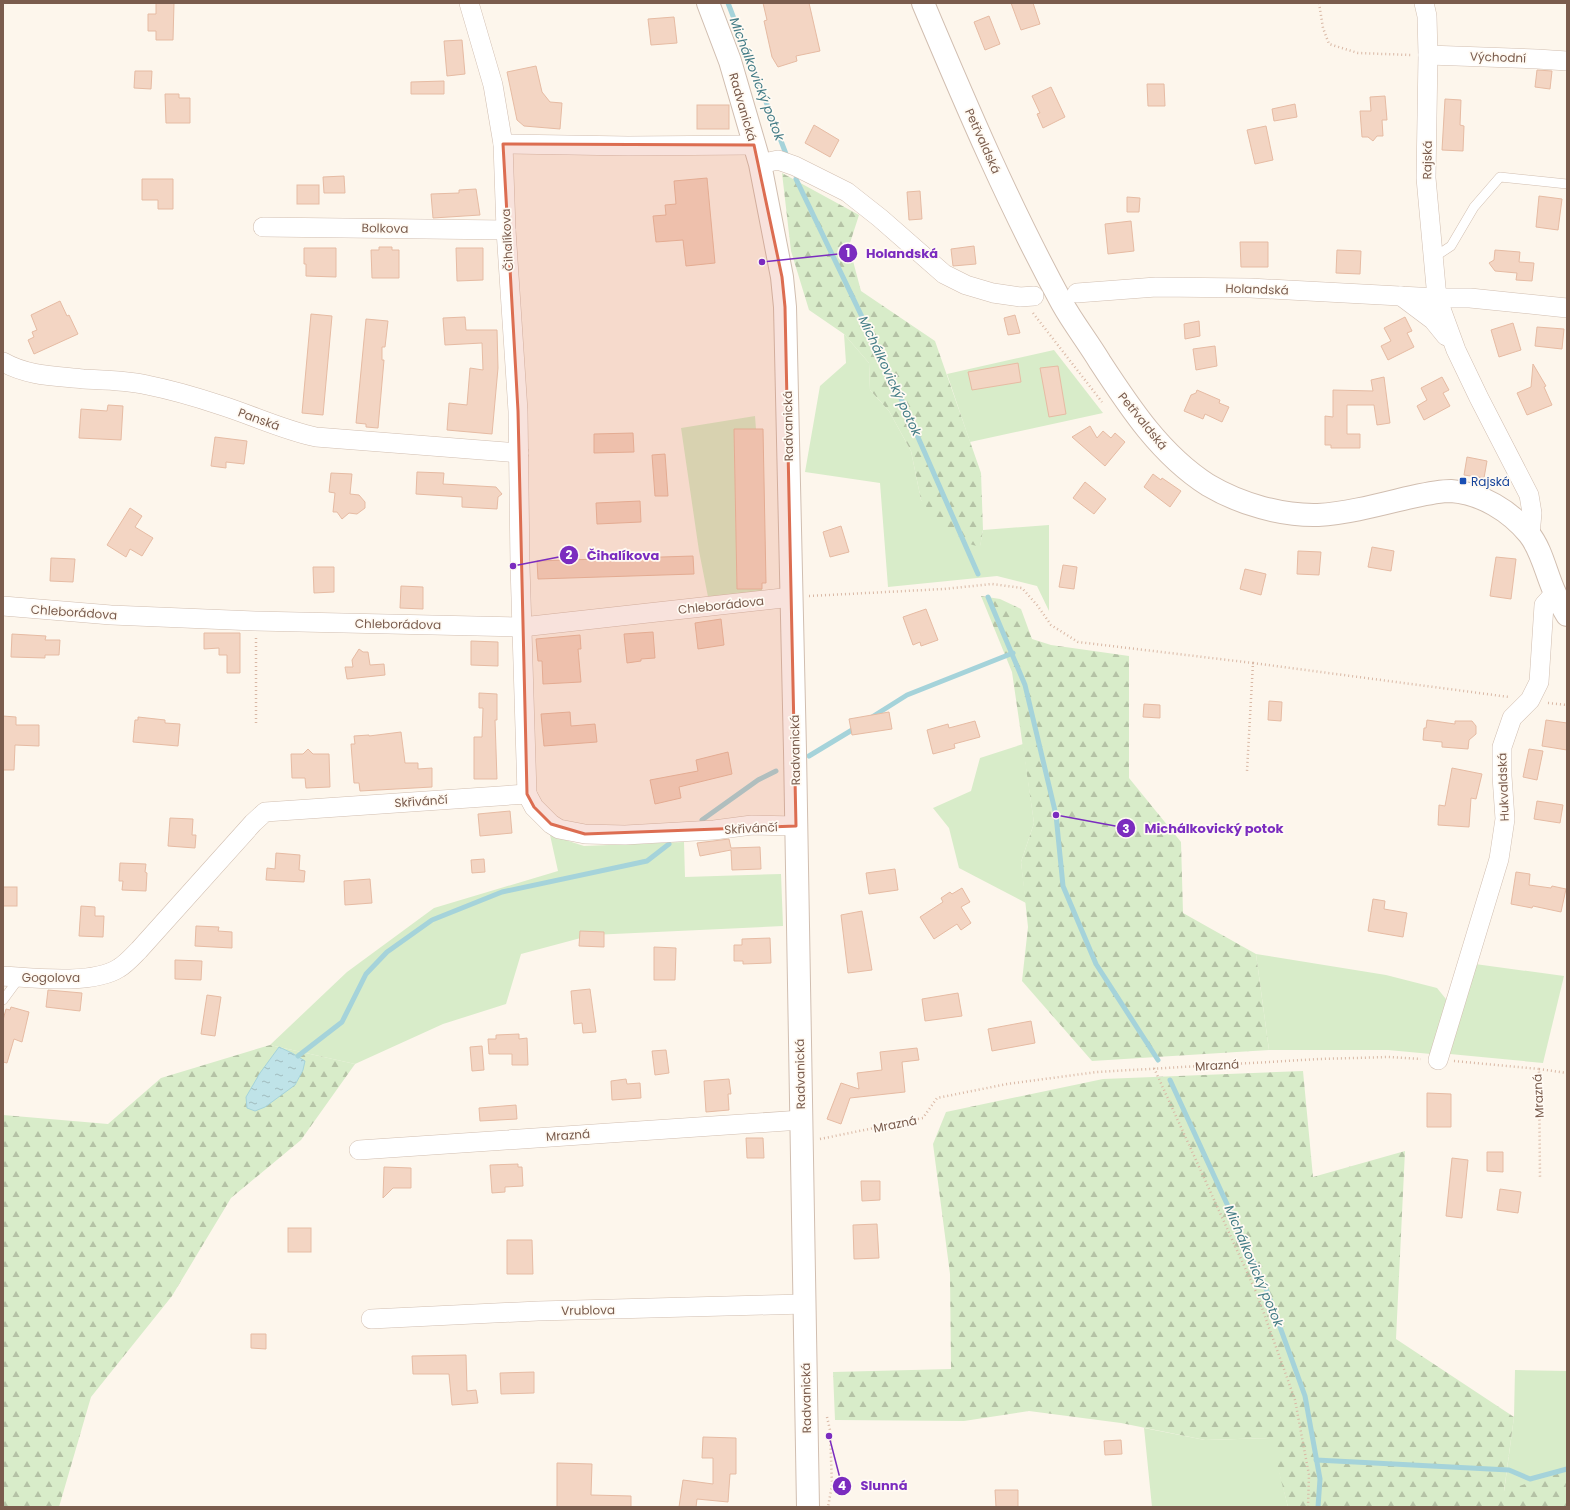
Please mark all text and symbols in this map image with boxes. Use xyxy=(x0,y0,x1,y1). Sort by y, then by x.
water label: Michálkovický potok xyxy=(725,15,790,145)
street label: Východní xyxy=(1470,48,1526,66)
street label: Radvanická xyxy=(725,71,761,143)
street label: Petřvaldská xyxy=(961,106,1005,176)
street label: Rajská xyxy=(1418,140,1436,180)
street label: Čihalíkova xyxy=(497,208,517,272)
street label: Bolkova xyxy=(362,219,408,237)
callout: Holandská xyxy=(838,241,946,266)
text: 1 xyxy=(846,244,850,261)
text: Holandská xyxy=(866,244,938,263)
street label: Holandská xyxy=(1225,279,1289,299)
water label: Michálkovický potok xyxy=(854,313,927,440)
street label: Petřvaldská xyxy=(1114,389,1172,453)
street label: Radvanická xyxy=(779,391,797,461)
street label: Panská xyxy=(236,404,282,434)
place label: Rajská xyxy=(1471,473,1510,490)
marker: Rajská xyxy=(1458,476,1468,486)
callout: Čihalíkova xyxy=(559,542,668,567)
text: 2 xyxy=(566,546,573,563)
text: Čihalíkova xyxy=(587,546,659,565)
street label: Chleborádova xyxy=(677,592,765,618)
street label: Chleborádova xyxy=(30,601,118,623)
street label: Chleborádova xyxy=(355,615,441,633)
street label: Radvanická xyxy=(786,715,804,785)
street label: Hukvaldská xyxy=(1493,752,1513,822)
street label: Skřivánčí xyxy=(394,791,448,811)
callout: Michálkovický potok xyxy=(1116,816,1291,841)
street label: Skřivánčí xyxy=(724,818,778,838)
text: Michálkovický potok xyxy=(1145,819,1283,838)
text: 3 xyxy=(1122,820,1130,837)
street label: Gogolova xyxy=(22,969,80,986)
street label: Radvanická xyxy=(791,1039,809,1109)
street label: Mrazná xyxy=(1194,1055,1240,1075)
street label: Mrazná xyxy=(1528,1073,1548,1119)
street label: Mrazná xyxy=(872,1111,918,1137)
street label: Mrazná xyxy=(545,1125,591,1145)
water label: Michálkovický potok xyxy=(1220,1202,1289,1331)
street label: Vrublova xyxy=(561,1301,615,1319)
street label: Radvanická xyxy=(797,1363,815,1433)
callout: Slunná xyxy=(832,1473,915,1498)
text: Slunná xyxy=(861,1476,908,1495)
text: 4 xyxy=(838,1477,846,1494)

